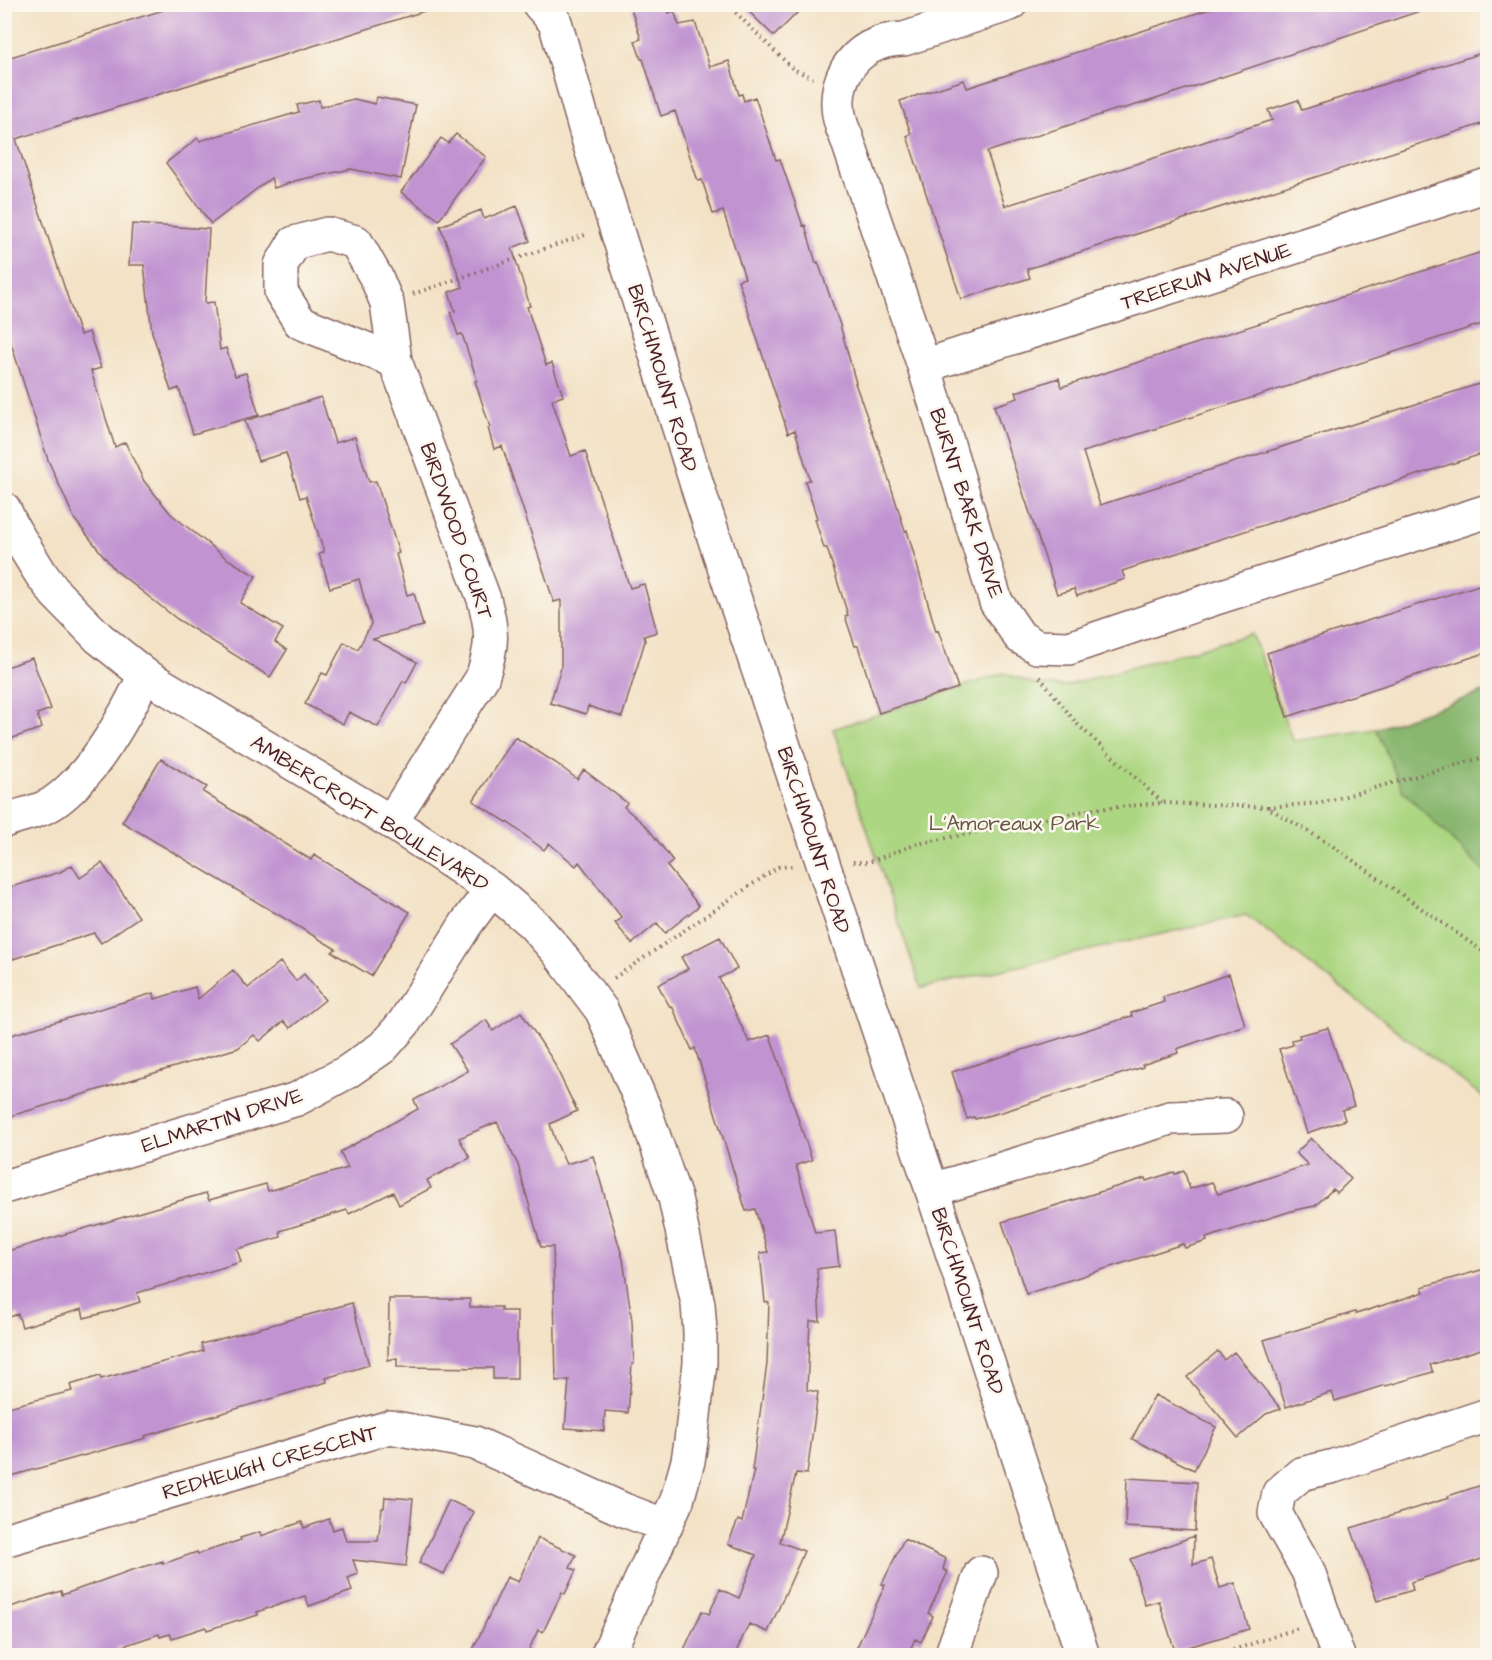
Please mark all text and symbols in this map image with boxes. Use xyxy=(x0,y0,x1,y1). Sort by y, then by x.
street label: TREERUN AVENUE xyxy=(1117,235,1296,318)
street label: BIRCHMOUNT ROAD xyxy=(620,281,705,476)
street label: BURNT BARK DRIVE xyxy=(922,404,1011,602)
street label: BIRDWOOD COURT xyxy=(413,439,501,624)
street label: AMBERCROFT BOULEVARD xyxy=(245,728,495,899)
street label: BIRCHMOUNT ROAD xyxy=(770,743,858,938)
park label: L'Amoreaux Park xyxy=(929,809,1099,838)
street label: ELMARTIN DRIVE xyxy=(138,1081,307,1160)
street label: BIRCHMOUNT ROAD xyxy=(924,1204,1012,1399)
street label: REDHEUGH CRESCENT xyxy=(159,1418,382,1507)

